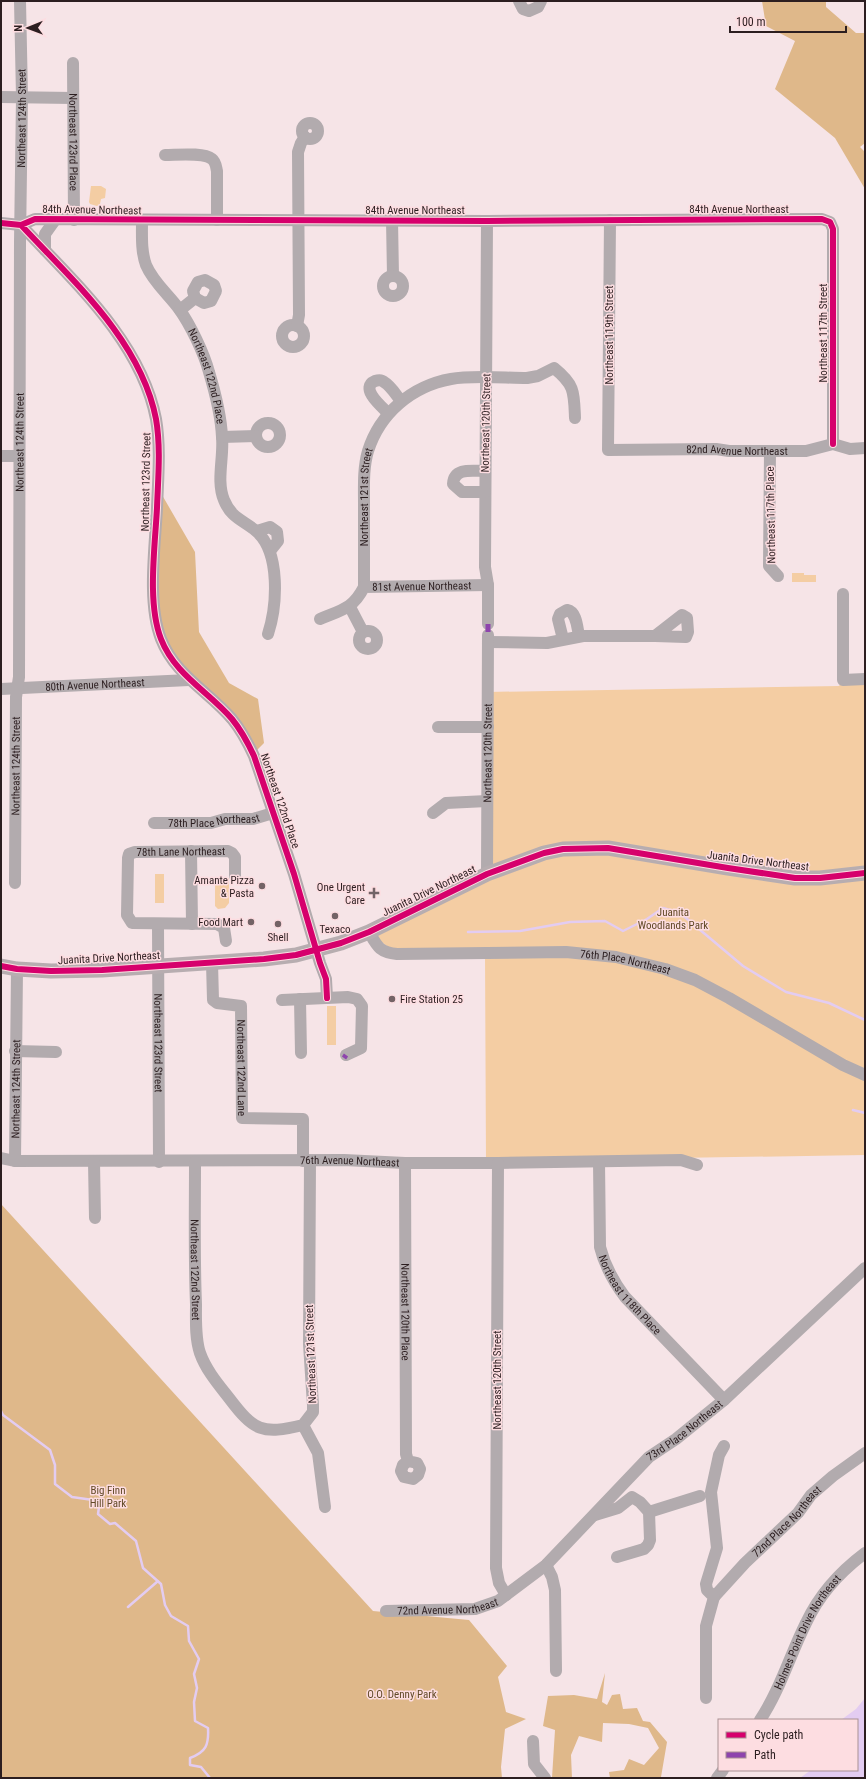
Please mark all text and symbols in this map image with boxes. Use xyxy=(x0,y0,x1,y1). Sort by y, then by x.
north arrow xyxy=(8,8,48,48)
scale bar xyxy=(730,8,846,34)
text: 100 m xyxy=(736,15,766,29)
text: N xyxy=(12,24,25,32)
street label: Northeast 124th Street xyxy=(15,69,28,168)
street label: Northeast 123rd Place xyxy=(67,93,80,191)
street label: 84th Avenue Northeast xyxy=(42,203,142,217)
street label: 84th Avenue Northeast xyxy=(689,203,789,216)
street label: 84th Avenue Northeast xyxy=(365,204,465,217)
street label: Northeast 117th Street xyxy=(817,284,830,382)
street label: Northeast 119th Street xyxy=(603,286,616,384)
street label: Northeast 122nd Place xyxy=(185,326,227,425)
street label: Northeast 120th Street xyxy=(479,373,493,473)
street label: Northeast 124th Street xyxy=(13,393,26,492)
street label: Northeast 123rd Street xyxy=(139,432,153,532)
street label: 82nd Avenue Northeast xyxy=(686,442,788,458)
street label: Northeast 121st Street xyxy=(357,446,375,546)
street label: Northeast 117th Place xyxy=(764,466,778,564)
street label: 81st Avenue Northeast xyxy=(372,579,472,593)
street label: 80th Avenue Northeast xyxy=(45,676,145,693)
street label: Northeast 120th Street xyxy=(481,703,494,803)
street label: Northeast 124th Street xyxy=(9,716,22,816)
street label: Northeast 122nd Place xyxy=(258,752,302,850)
street label: 78th Place Northeast xyxy=(168,811,261,830)
street label: 78th Lane Northeast xyxy=(136,845,225,858)
street label: Juanita Drive Northeast xyxy=(706,848,810,874)
street label: Juanita Drive Northeast xyxy=(380,863,478,919)
place label: Amante Pizza & Pasta xyxy=(194,874,254,900)
marker: Amante Pizza & Pasta xyxy=(257,881,267,891)
place label: One Urgent Care xyxy=(317,881,365,907)
marker: One Urgent Care xyxy=(368,887,380,899)
park label: Juanita Woodlands Park xyxy=(638,906,708,932)
marker: Texaco xyxy=(330,911,340,921)
place label: Food Mart xyxy=(198,916,243,929)
marker: Food Mart xyxy=(246,917,256,927)
marker: Shell xyxy=(273,919,283,929)
place label: Texaco xyxy=(319,923,351,936)
place label: Shell xyxy=(267,931,289,944)
street label: 76th Place Northeast xyxy=(579,947,672,977)
street label: Juanita Drive Northeast xyxy=(57,949,161,967)
street label: Northeast 123rd Street xyxy=(152,993,165,1093)
place label: Fire Station 25 xyxy=(400,993,463,1006)
marker: Fire Station 25 xyxy=(387,994,397,1004)
street label: Northeast 122nd Lane xyxy=(235,1020,248,1116)
street label: Northeast 124th Street xyxy=(9,1039,23,1139)
street label: 76th Avenue Northeast xyxy=(300,1153,400,1169)
street label: Northeast 122nd Street xyxy=(188,1219,203,1321)
street label: Northeast 118th Place xyxy=(596,1253,664,1337)
street label: Northeast 120th Place xyxy=(399,1263,412,1361)
street label: Northeast 121st Street xyxy=(303,1304,319,1404)
street label: Northeast 120th Street xyxy=(491,1331,504,1429)
street label: 73rd Place Northeast xyxy=(644,1397,725,1463)
street label: 72nd Place Northeast xyxy=(749,1483,824,1560)
park label: Big Finn Hill Park xyxy=(90,1484,126,1510)
street label: Holmes Point Drive Northeast xyxy=(771,1572,843,1692)
street label: 72nd Avenue Northeast xyxy=(397,1595,500,1617)
park label: O.O. Denny Park xyxy=(367,1688,437,1701)
legend xyxy=(718,1719,858,1771)
text: Cycle path xyxy=(754,1728,804,1742)
text: Path xyxy=(754,1748,776,1762)

